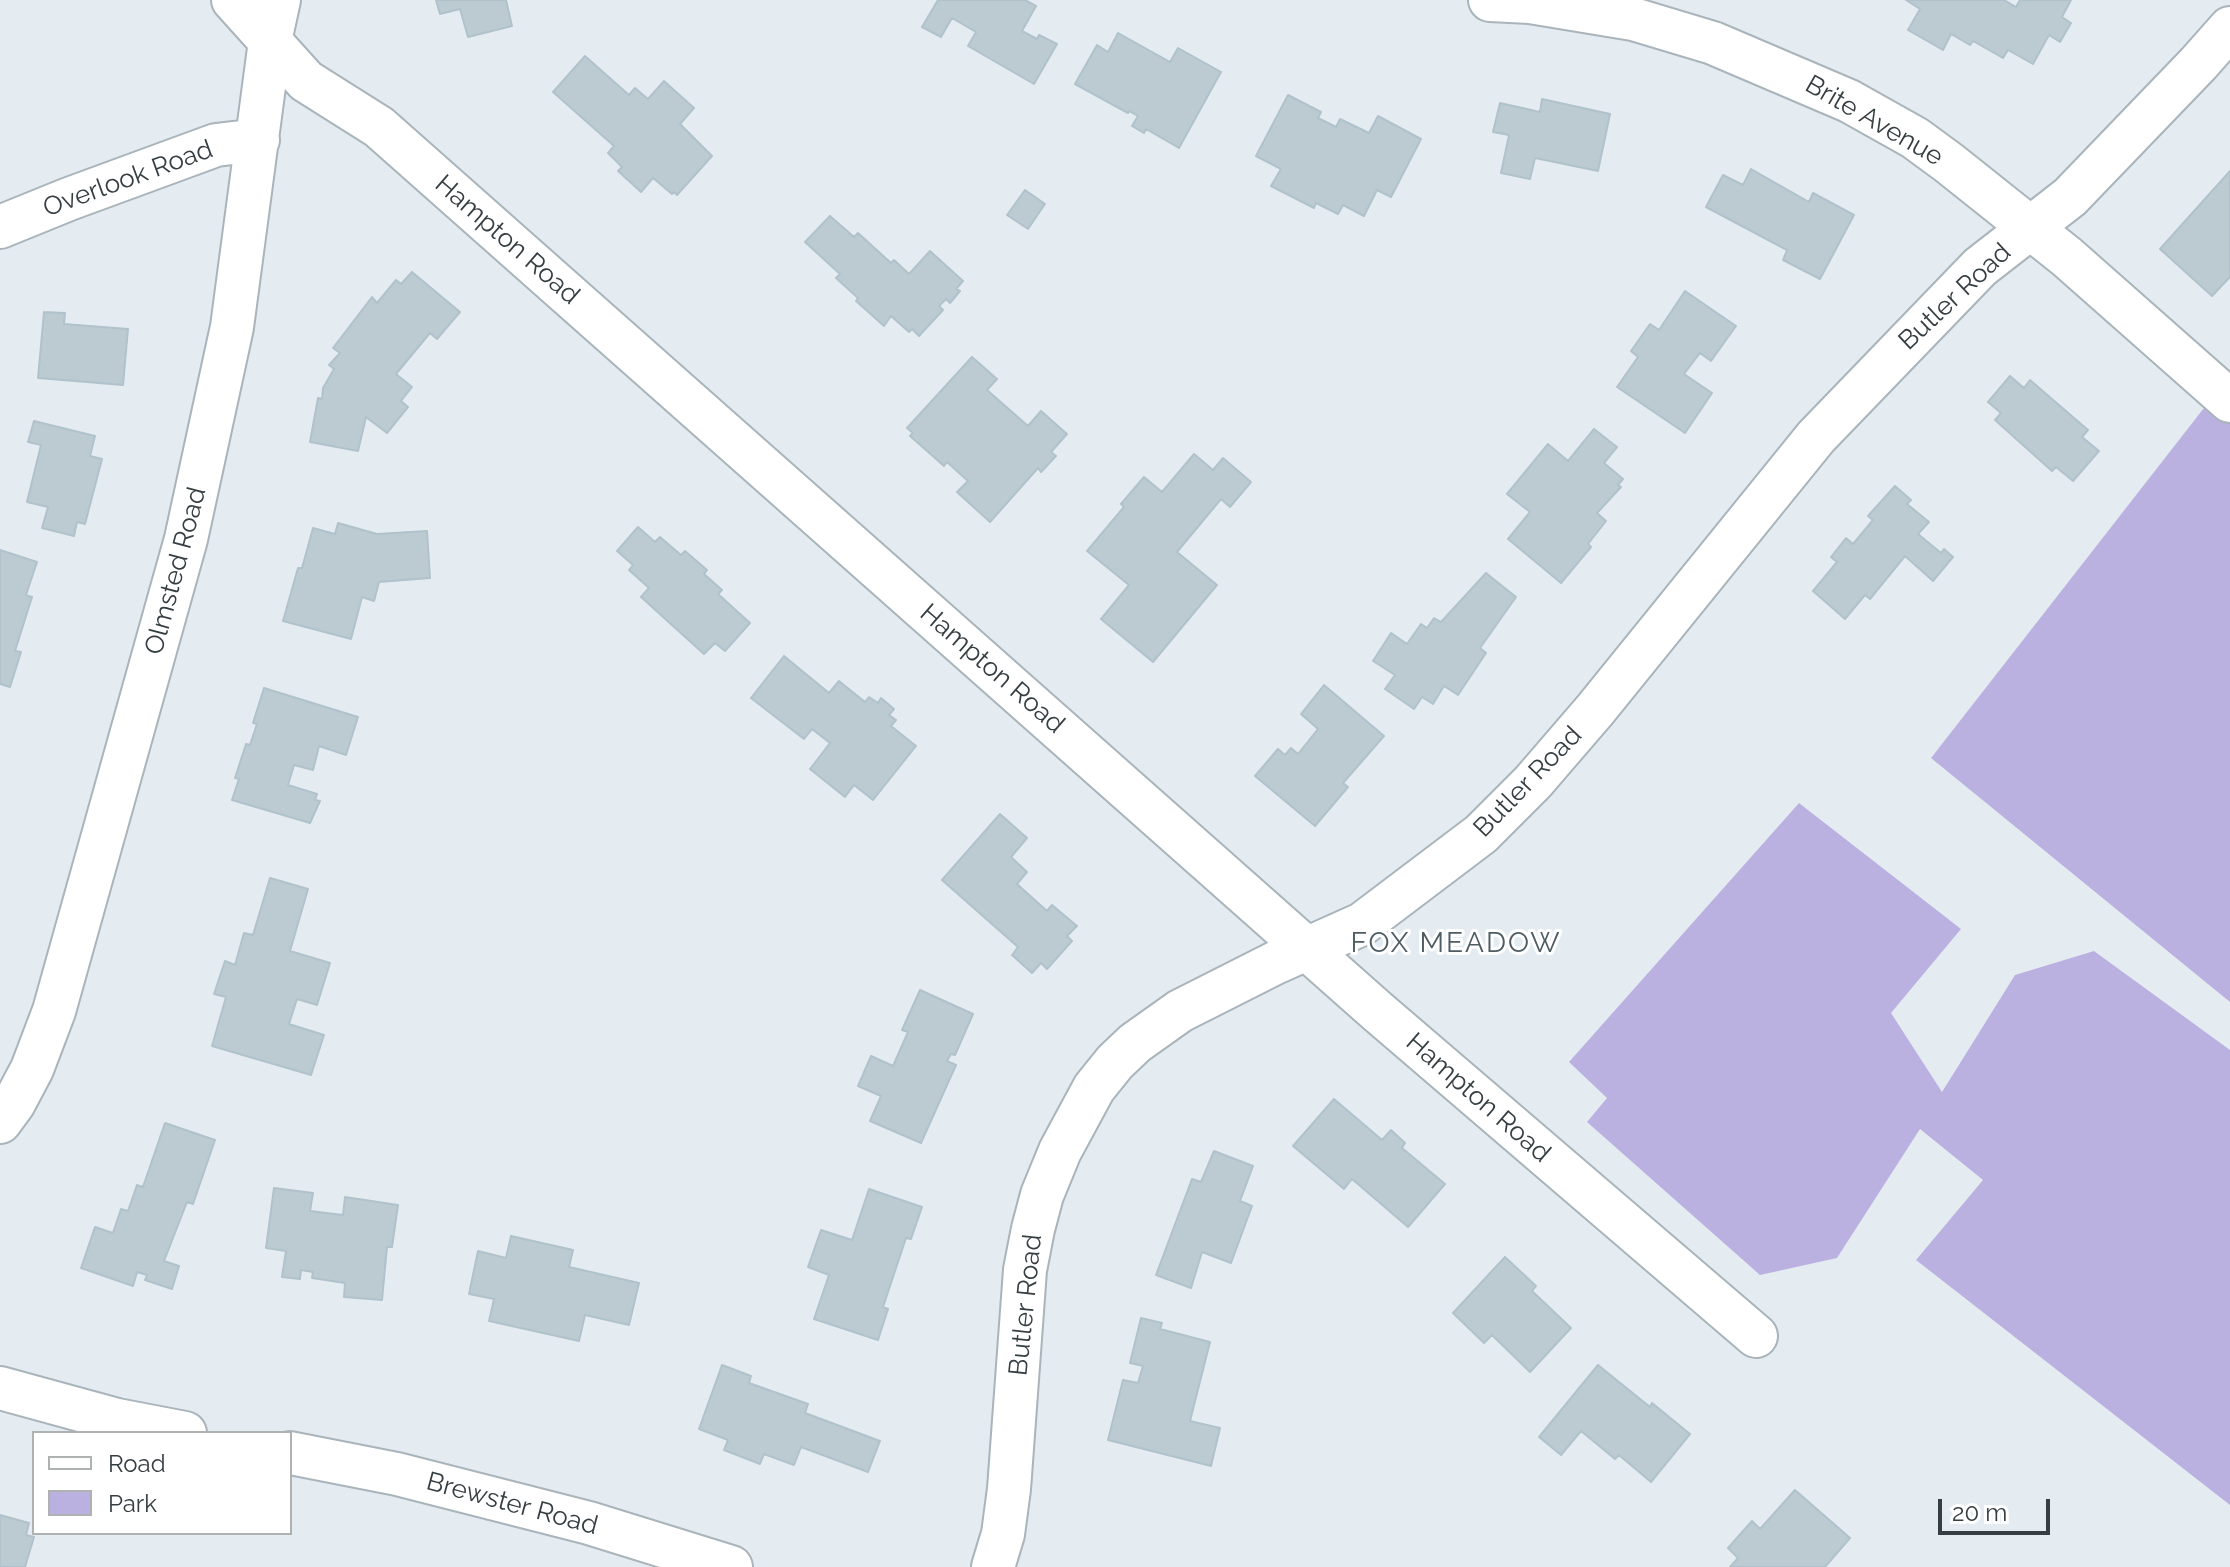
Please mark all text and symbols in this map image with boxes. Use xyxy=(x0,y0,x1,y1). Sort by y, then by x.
street label: Brite Avenue xyxy=(1800,69,1948,173)
street label: Overlook Road xyxy=(39,134,217,224)
street label: Hampton Road xyxy=(428,169,586,311)
street label: Butler Road xyxy=(1892,237,2018,357)
street label: Olmsted Road xyxy=(139,484,213,658)
street label: Hampton Road xyxy=(913,598,1071,740)
street label: Butler Road xyxy=(1467,720,1589,844)
district label: FOX MEADOW xyxy=(1350,927,1562,961)
street label: Hampton Road xyxy=(1399,1027,1557,1169)
street label: Butler Road xyxy=(1003,1233,1049,1377)
legend xyxy=(32,1431,292,1535)
text: Road xyxy=(108,1449,166,1478)
street label: Brewster Road xyxy=(423,1466,601,1542)
scale bar xyxy=(1942,1483,2054,1533)
text: Park xyxy=(108,1489,157,1518)
text: 20 m xyxy=(1952,1498,2007,1527)

